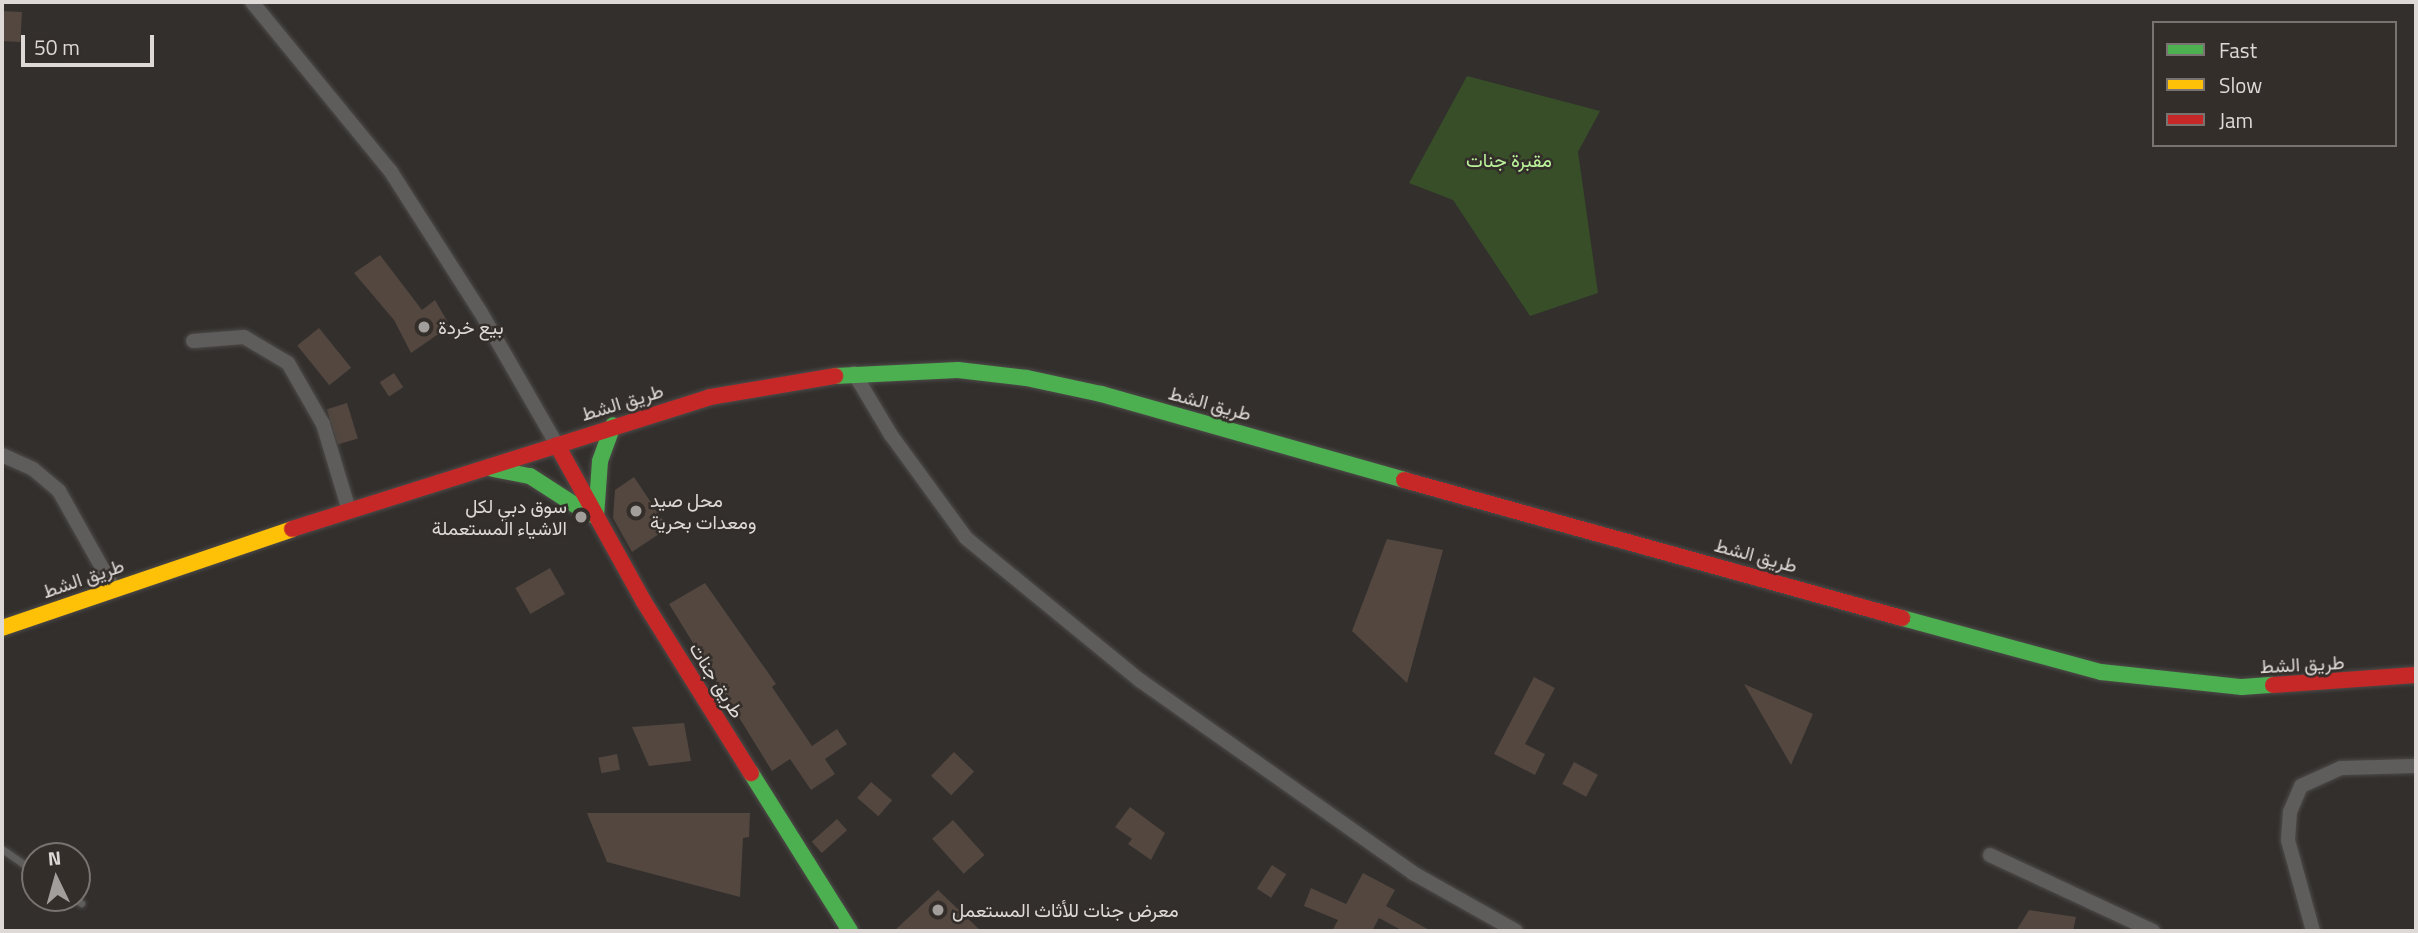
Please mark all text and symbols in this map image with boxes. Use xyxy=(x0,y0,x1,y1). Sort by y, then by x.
scale bar xyxy=(24,21,158,65)
legend xyxy=(2152,21,2397,147)
text: 50 m xyxy=(34,31,80,63)
text: Fast xyxy=(2219,34,2257,66)
text: Slow xyxy=(2219,69,2262,101)
text: Jam xyxy=(2219,104,2253,136)
park label: مقبرة جنات xyxy=(1466,149,1552,171)
place label: بيع خردة xyxy=(438,316,504,338)
marker: بيع خردة xyxy=(416,319,432,335)
street label: طريق الشط xyxy=(578,379,666,425)
street label: طريق الشط xyxy=(1166,381,1254,425)
place label: محل صيد ومعدات بحرية xyxy=(650,489,756,533)
place label: سوق دبي لكل الاشياء المستعملة xyxy=(432,495,567,539)
marker: محل صيد ومعدات بحرية xyxy=(628,503,644,519)
marker: سوق دبي لكل الاشياء المستعملة xyxy=(573,509,589,525)
street label: طريق الشط xyxy=(1712,533,1800,577)
street label: طريق الشط xyxy=(39,553,127,603)
street label: طريق جنات xyxy=(685,638,749,722)
street label: طريق الشط xyxy=(2259,650,2345,678)
north arrow xyxy=(21,842,91,912)
text: N xyxy=(46,843,62,873)
place label: معرض جنات للأثاث المستعمل xyxy=(952,899,1179,921)
marker: معرض جنات للأثاث المستعمل xyxy=(930,902,946,918)

